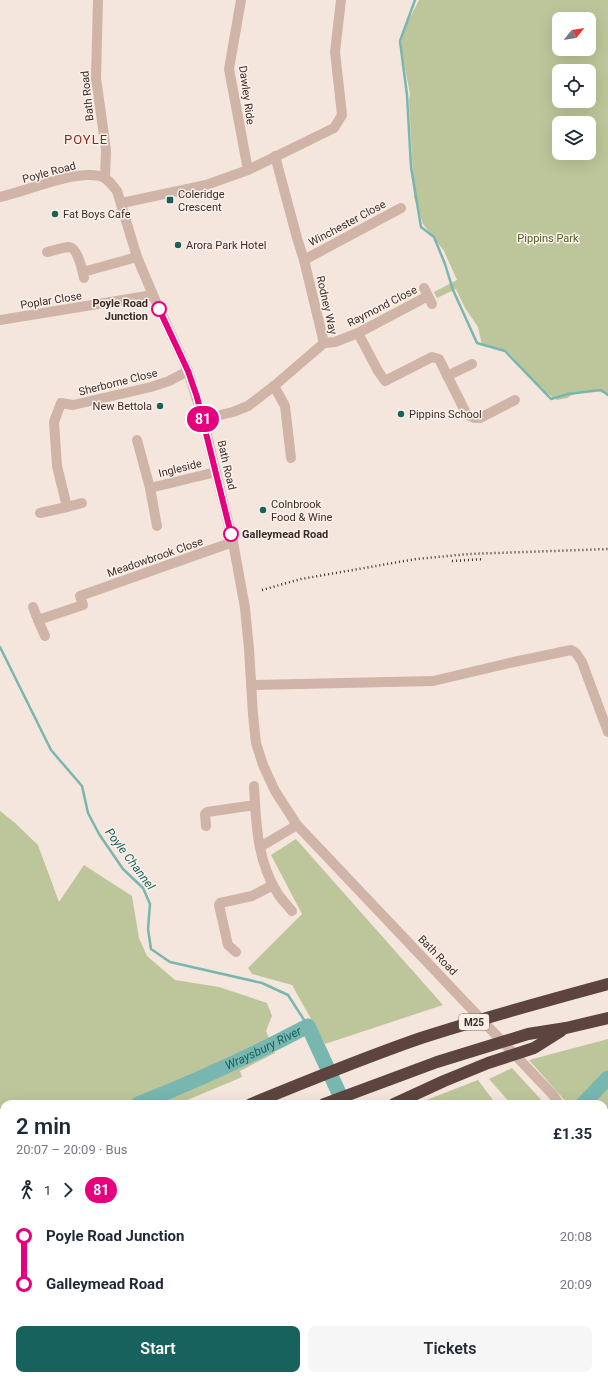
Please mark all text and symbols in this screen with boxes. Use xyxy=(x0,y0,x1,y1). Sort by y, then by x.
north arrow xyxy=(552,12,596,56)
map controls xyxy=(552,12,596,160)
button: locate xyxy=(552,64,596,108)
street label: Dawley Ride xyxy=(236,65,257,126)
street label: Bath Road xyxy=(78,70,97,122)
button: layers xyxy=(552,116,596,160)
district label: POYLE xyxy=(64,132,108,147)
street label: Poyle Road xyxy=(21,159,77,186)
place label: Coleridge Crescent xyxy=(178,188,225,214)
marker: Coleridge Crescent xyxy=(165,195,175,205)
street label: Winchester Close xyxy=(307,198,388,249)
place label: Fat Boys Cafe xyxy=(63,208,131,221)
marker: Fat Boys Cafe xyxy=(50,209,60,219)
park label: Pippins Park xyxy=(517,232,579,245)
place label: Arora Park Hotel xyxy=(186,239,266,252)
marker: Arora Park Hotel xyxy=(173,240,183,250)
street label: Rodney Way xyxy=(313,275,340,336)
street label: Raymond Close xyxy=(345,283,419,330)
street label: Poplar Close xyxy=(19,289,83,312)
place label: Poyle Road Junction xyxy=(92,297,148,323)
marker: Poyle Road Junction xyxy=(151,301,167,317)
street label: Sherborne Close xyxy=(77,366,159,399)
place label: New Bettola xyxy=(93,400,152,413)
marker: New Bettola xyxy=(155,401,165,411)
line badge: 81 xyxy=(185,406,221,432)
place label: Pippins School xyxy=(409,408,482,421)
marker: Pippins School xyxy=(396,409,406,419)
text: 81 xyxy=(195,411,211,427)
street label: Bath Road xyxy=(215,439,239,491)
street label: Ingleside xyxy=(157,457,203,480)
place label: Colnbrook Food & Wine xyxy=(271,498,333,524)
marker: Colnbrook Food & Wine xyxy=(258,505,268,515)
marker: Galleymead Road xyxy=(223,526,239,542)
place label: Galleymead Road xyxy=(242,528,328,541)
street label: Meadowbrook Close xyxy=(106,535,205,580)
water label: Poyle Channel xyxy=(102,825,158,893)
street label: Bath Road xyxy=(415,933,460,978)
road number: M25 xyxy=(459,1014,489,1030)
water label: Wraysbury River xyxy=(223,1023,304,1073)
text: 2 min xyxy=(16,1114,71,1139)
text: £1.35 xyxy=(553,1125,592,1143)
text: 20:07 – 20:09 · Bus xyxy=(16,1142,128,1157)
icon: walk xyxy=(16,1179,38,1201)
icon: forward xyxy=(57,1179,79,1201)
text: 81 xyxy=(93,1182,109,1198)
text: 1 xyxy=(44,1183,51,1198)
text: Poyle Road Junction xyxy=(46,1227,184,1245)
text: 20:08 xyxy=(560,1229,592,1244)
text: Galleymead Road xyxy=(46,1275,164,1293)
text: 20:09 xyxy=(560,1277,592,1292)
button: Start xyxy=(16,1326,300,1372)
button: Tickets xyxy=(308,1326,592,1372)

